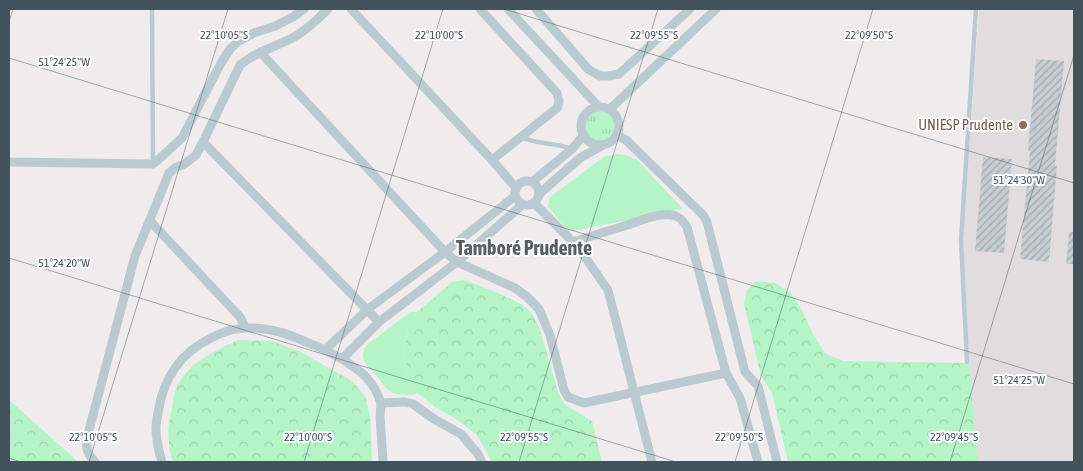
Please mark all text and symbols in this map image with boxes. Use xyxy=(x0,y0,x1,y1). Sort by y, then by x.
text: 22°10'05"S xyxy=(200,28,248,42)
text: 22°10'00"S xyxy=(415,28,463,42)
text: 22°09'55"S xyxy=(630,28,678,42)
text: 22°09'50"S xyxy=(845,28,893,42)
text: 51°24'25"W xyxy=(38,55,90,69)
place label: UNIESP Prudente xyxy=(918,116,1013,133)
marker: UNIESP Prudente xyxy=(1017,119,1029,131)
text: 51°24'30"W xyxy=(993,173,1045,187)
district label: Tamboré Prudente xyxy=(456,236,592,259)
text: 51°24'20"W xyxy=(38,256,90,270)
text: 51°24'25"W xyxy=(993,373,1045,387)
text: 22°10'05"S xyxy=(69,430,117,444)
text: 22°10'00"S xyxy=(284,430,332,444)
text: 22°09'55"S xyxy=(500,430,548,444)
text: 22°09'50"S xyxy=(715,430,763,444)
text: 22°09'45"S xyxy=(930,430,978,444)

